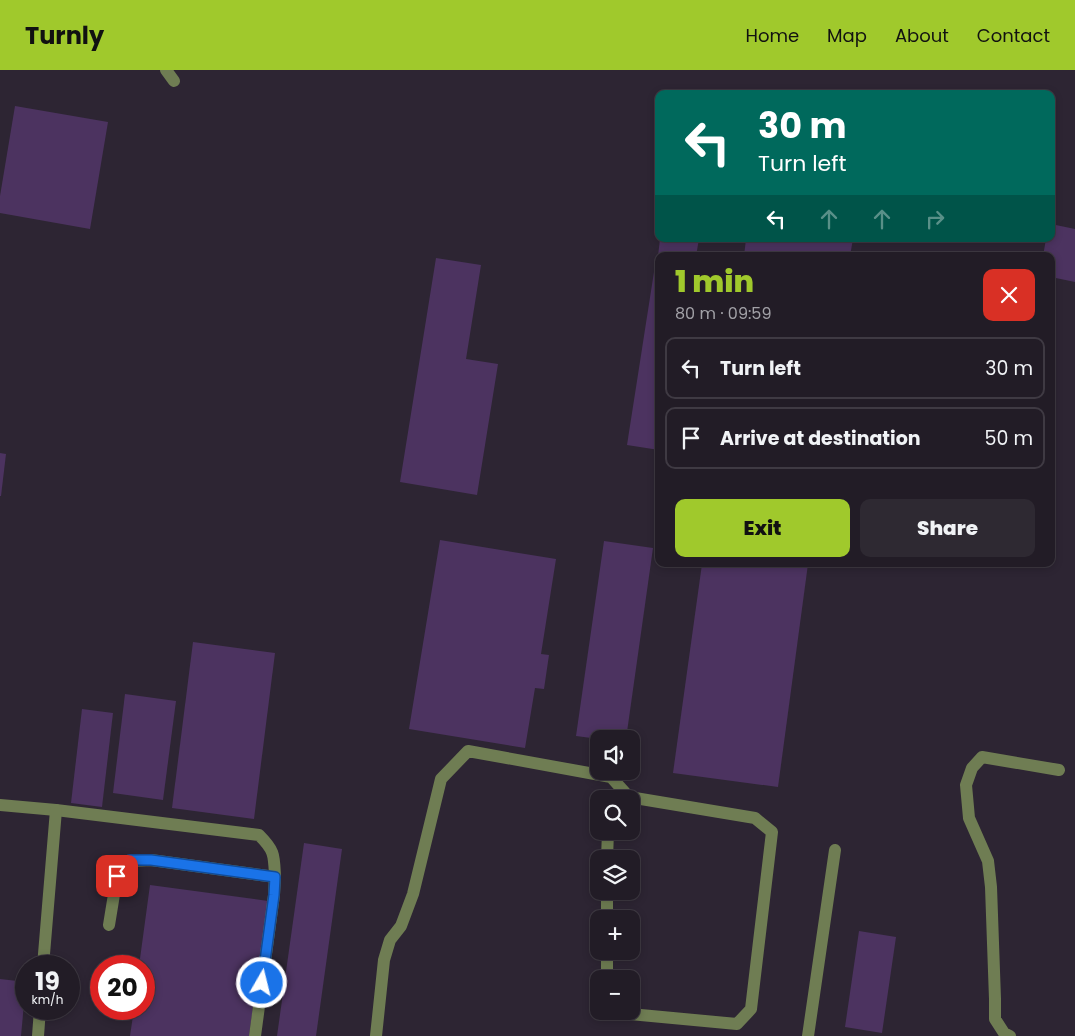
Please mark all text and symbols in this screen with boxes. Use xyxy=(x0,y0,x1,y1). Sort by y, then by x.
text: Turnly xyxy=(25,19,104,52)
text: Home xyxy=(745,23,799,48)
text: Map xyxy=(827,23,867,48)
text: About xyxy=(895,23,949,48)
text: Contact xyxy=(977,23,1050,48)
text: 30 m xyxy=(758,101,846,150)
icon: left xyxy=(675,110,740,175)
text: Turn left xyxy=(758,148,846,179)
icon: left xyxy=(762,205,790,233)
icon: ahead xyxy=(815,205,843,233)
icon: ahead xyxy=(868,205,896,233)
icon: right xyxy=(921,205,949,233)
text: 1 min xyxy=(675,260,754,303)
button: close xyxy=(983,269,1035,321)
text: 80 m · 09:59 xyxy=(675,302,772,325)
icon: left xyxy=(677,354,705,382)
text: Turn left xyxy=(720,355,801,382)
text: 30 m xyxy=(985,355,1033,382)
icon: arrive xyxy=(677,424,705,452)
text: Arrive at destination xyxy=(720,425,921,452)
text: 50 m xyxy=(984,425,1033,452)
button: Exit xyxy=(675,499,850,557)
button: Share xyxy=(860,499,1035,557)
map controls xyxy=(590,730,640,1020)
button: sound xyxy=(590,730,640,780)
button: search xyxy=(590,790,640,840)
button: layers xyxy=(590,850,640,900)
pin xyxy=(96,855,138,897)
icon: arrive xyxy=(103,862,131,890)
button: + xyxy=(590,910,640,960)
speed limit sign: 20 xyxy=(90,955,155,1020)
position arrow xyxy=(235,956,287,1008)
text: 19 xyxy=(35,964,60,999)
button: − xyxy=(590,970,640,1020)
text: km/h xyxy=(32,991,63,1008)

